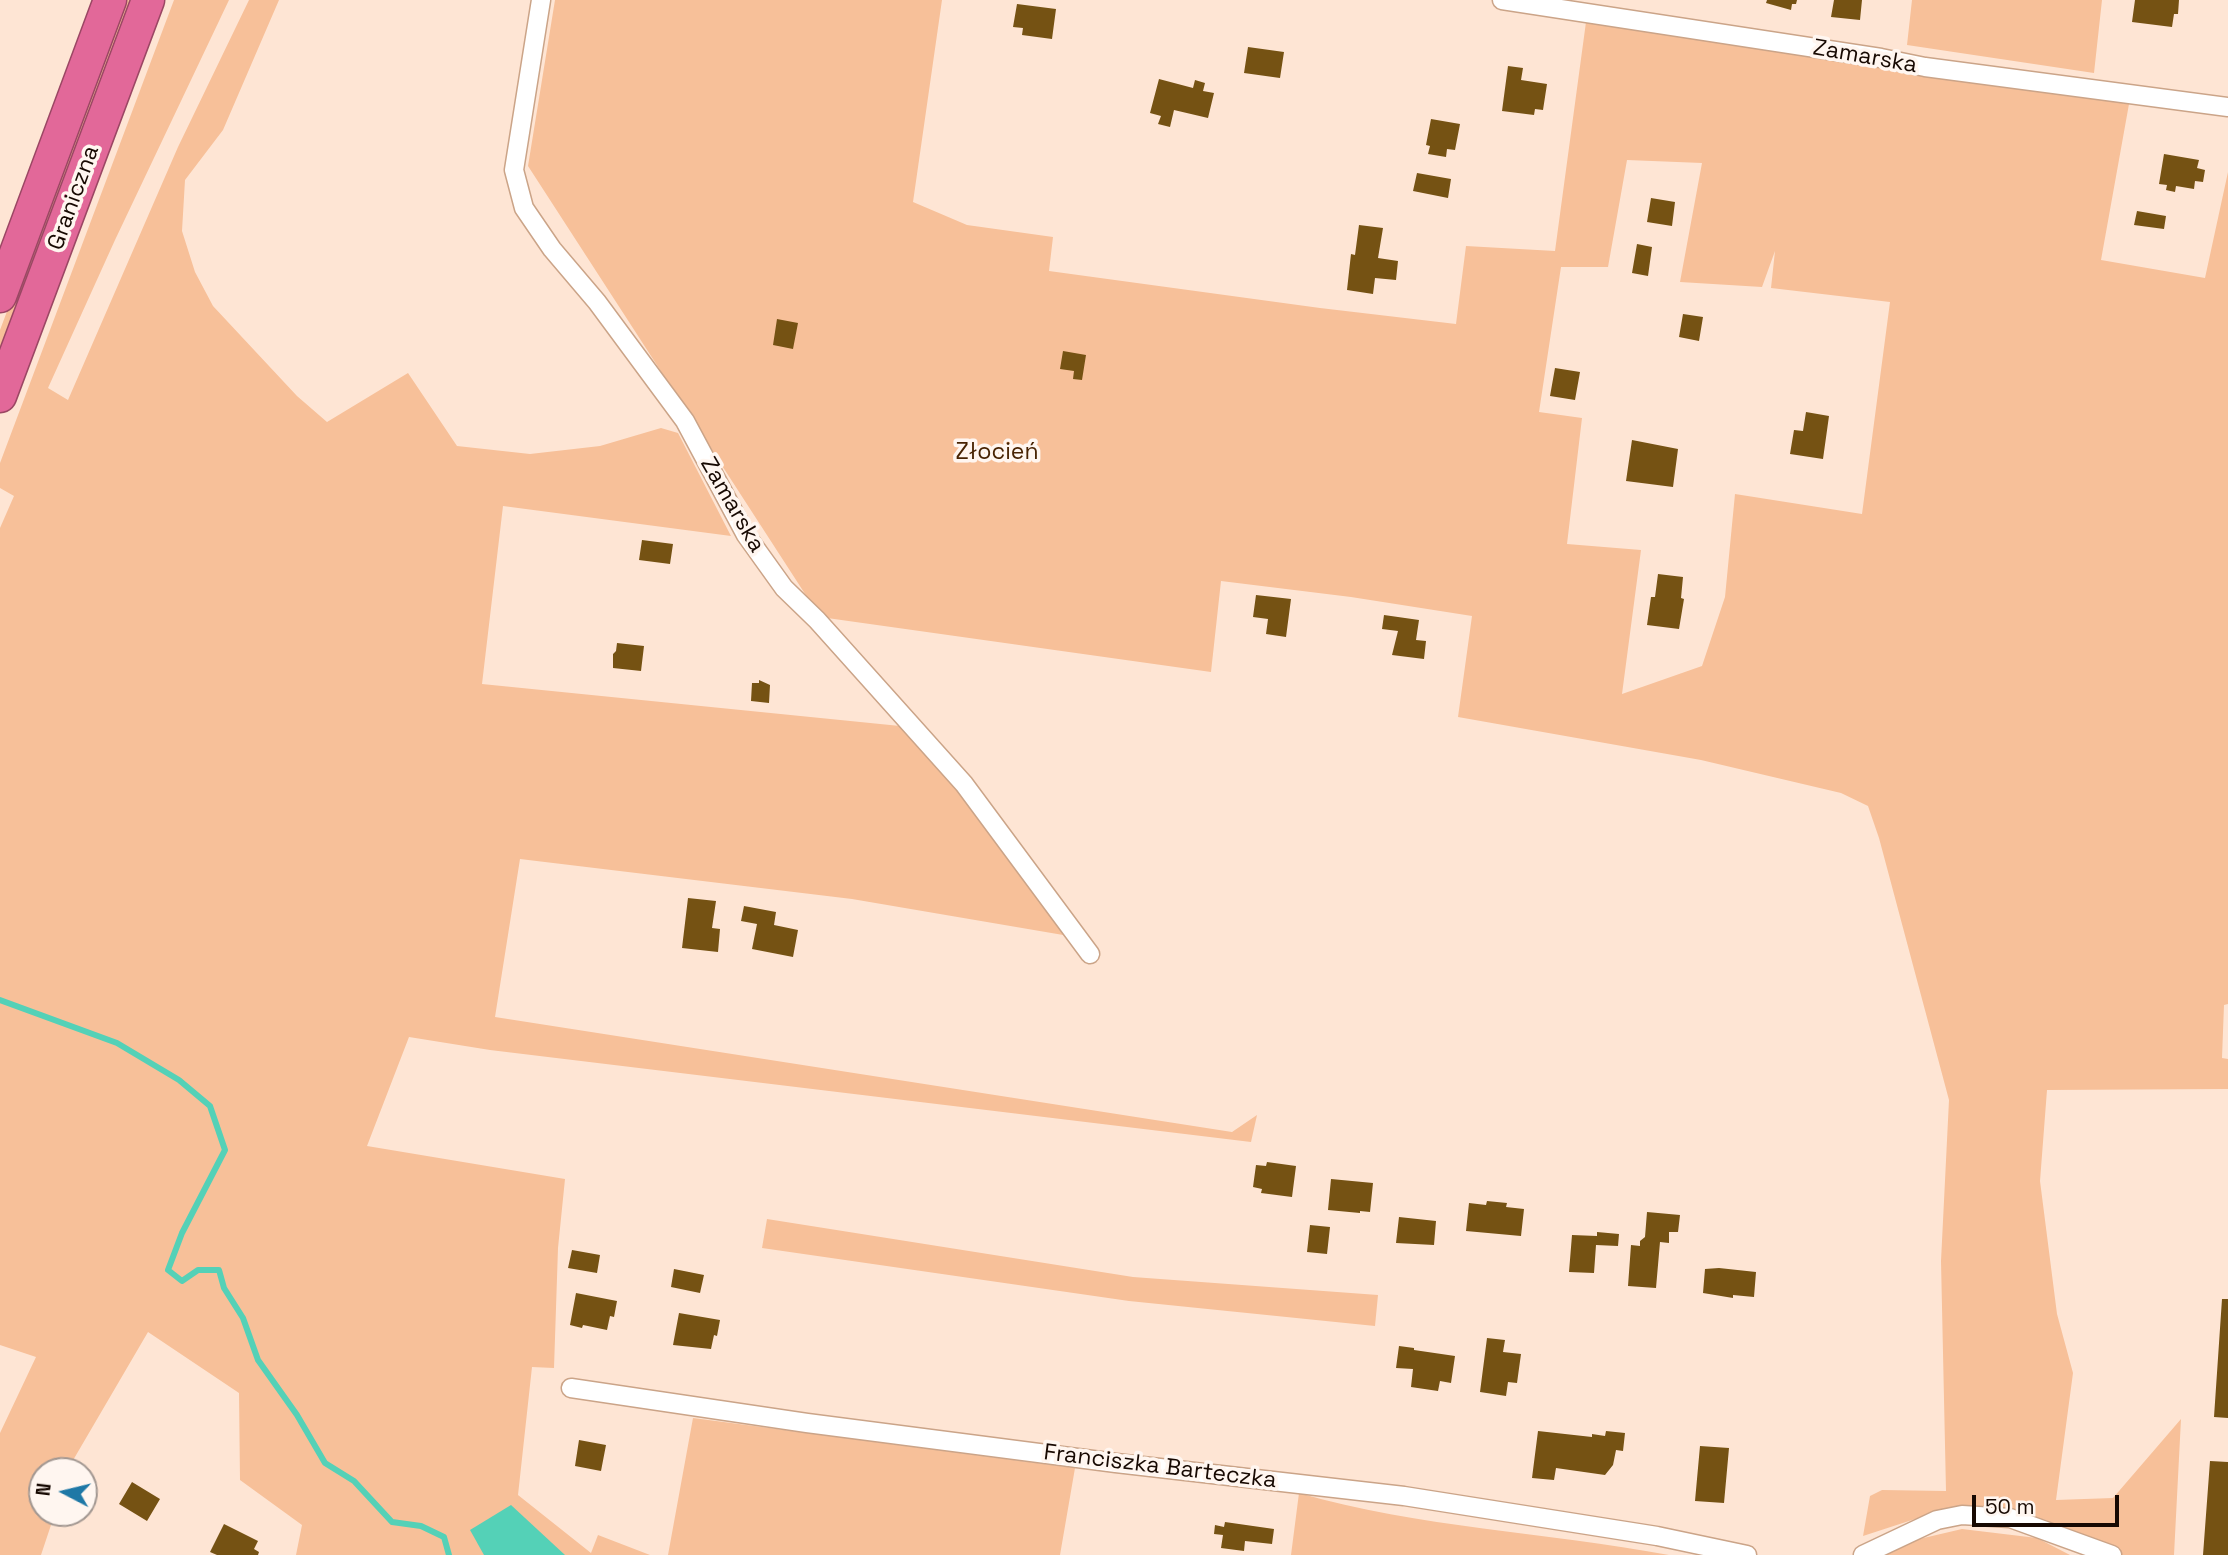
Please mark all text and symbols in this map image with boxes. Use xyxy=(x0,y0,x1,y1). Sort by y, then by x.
street label: Zamarska xyxy=(1811,34,1919,80)
street label: Graniczna xyxy=(42,142,106,254)
park label: Złocień xyxy=(955,439,1039,467)
street label: Zamarska xyxy=(694,452,770,558)
street label: Franciszka Barteczka xyxy=(1042,1439,1278,1495)
north arrow xyxy=(28,1457,98,1527)
text: N xyxy=(30,1482,57,1497)
scale bar xyxy=(1976,1482,2123,1526)
text: 50 m xyxy=(1985,1493,2035,1520)

